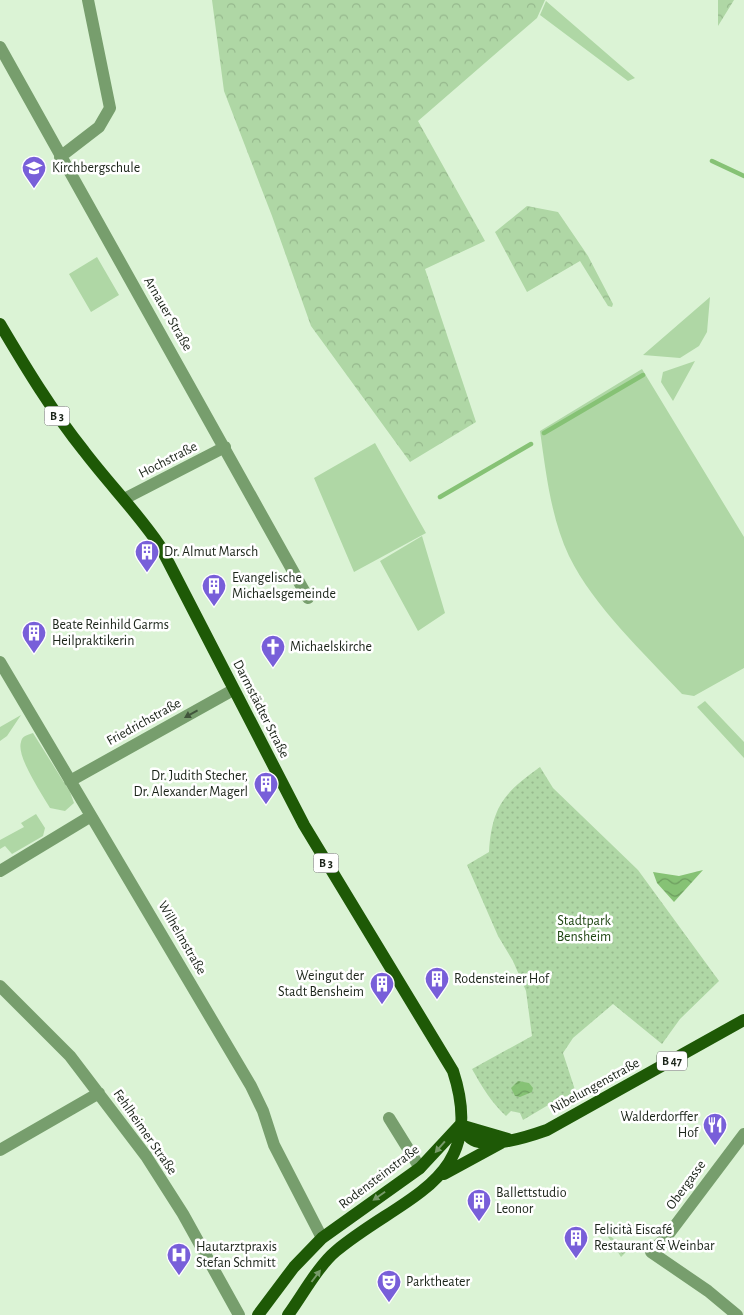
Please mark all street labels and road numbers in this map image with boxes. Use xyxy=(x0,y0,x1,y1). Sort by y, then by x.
street label: Arnauer Straße xyxy=(141,275,195,353)
road number: B 3 xyxy=(44,406,70,426)
street label: Hochstraße xyxy=(137,439,199,481)
street label: Darmstädter Straße xyxy=(230,658,292,760)
street label: Friedrichstraße xyxy=(105,696,183,748)
road number: B 3 xyxy=(314,854,338,872)
street label: Wilhelmstraße xyxy=(155,899,209,977)
road number: B 47 xyxy=(657,1052,687,1070)
street label: Nibelungenstraße xyxy=(548,1056,642,1116)
street label: Fehlheimer Straße xyxy=(110,1087,180,1177)
street label: Rodensteinstraße xyxy=(336,1142,422,1212)
street label: Obergasse xyxy=(664,1158,708,1212)

